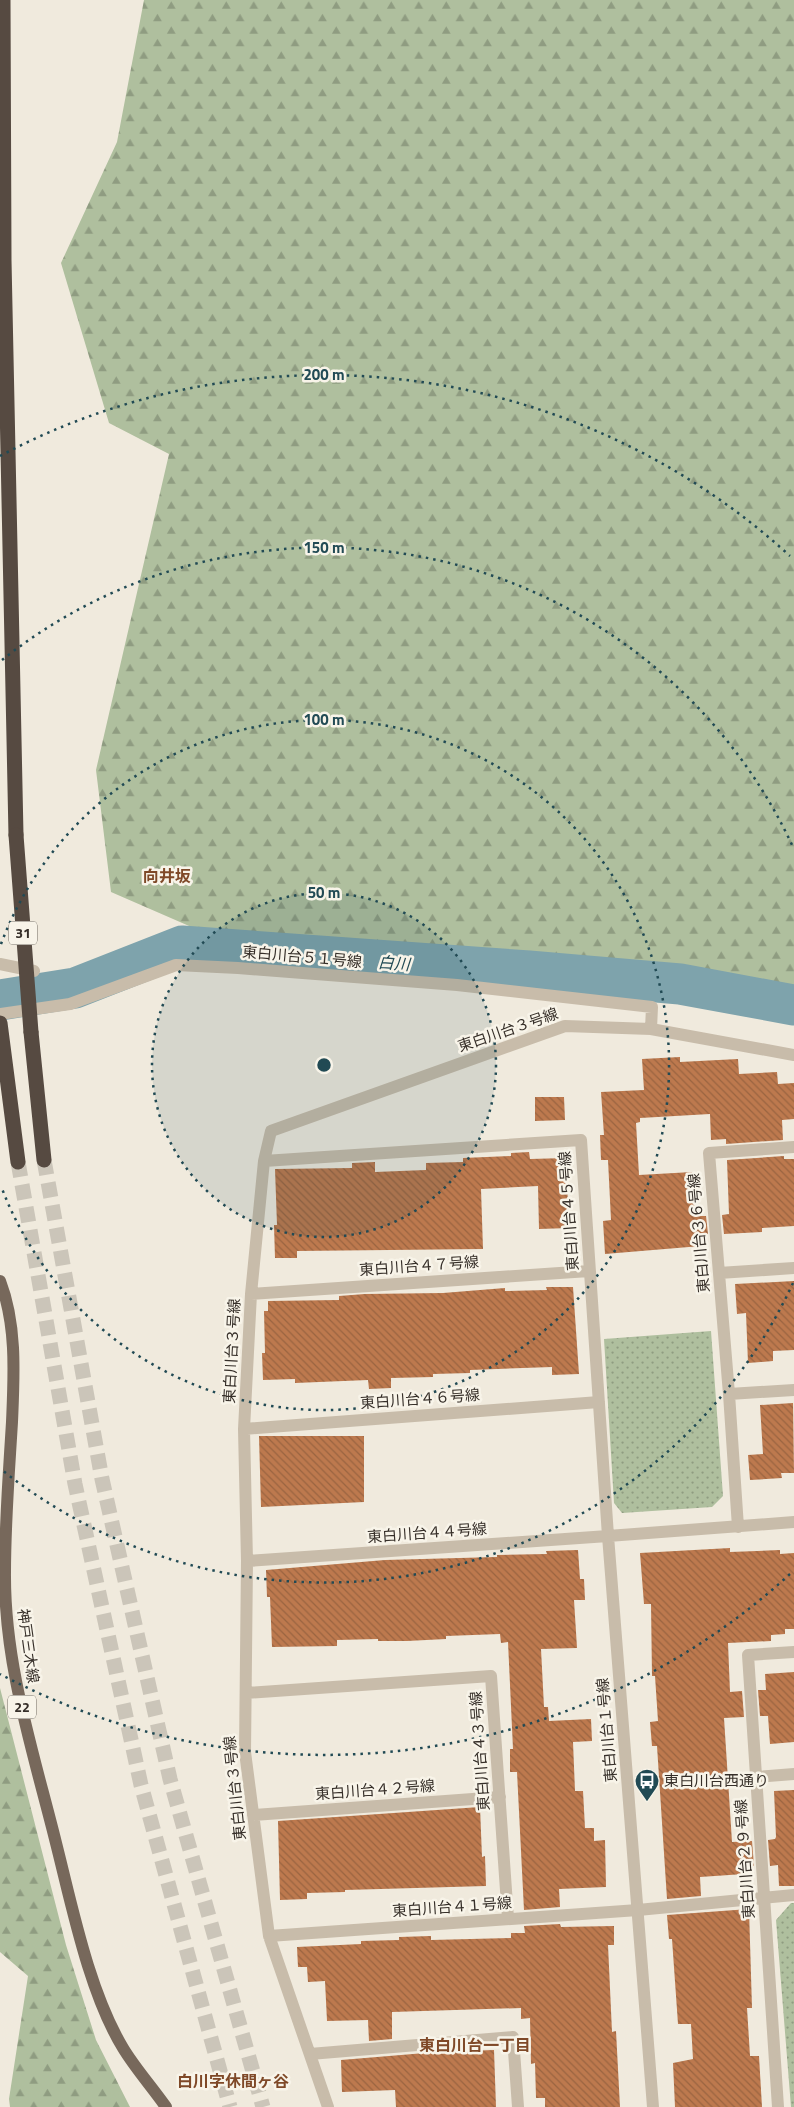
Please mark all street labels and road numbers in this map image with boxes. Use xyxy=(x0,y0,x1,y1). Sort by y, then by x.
road number: 31 xyxy=(9,921,37,944)
street label: 東白川台５１号線 xyxy=(241,940,363,973)
street label: 東白川台３号線 xyxy=(454,1002,561,1057)
street label: 東白川台４５号線 xyxy=(553,1150,584,1272)
street label: 東白川台３６号線 xyxy=(682,1172,715,1294)
street label: 東白川台４７号線 xyxy=(358,1250,480,1281)
street label: 東白川台３号線 xyxy=(217,1298,246,1404)
street label: 東白川台４６号線 xyxy=(359,1383,481,1414)
street label: 東白川台４４号線 xyxy=(366,1517,488,1548)
street label: 神戸三木線 xyxy=(12,1607,45,1685)
street label: 東白川台１号線 xyxy=(590,1677,623,1783)
street label: 東白川台４３号線 xyxy=(464,1690,495,1812)
road number: 22 xyxy=(8,1695,36,1718)
street label: 東白川台３号線 xyxy=(218,1735,251,1841)
street label: 東白川台４２号線 xyxy=(314,1774,436,1805)
street label: 東白川台２９号線 xyxy=(729,1798,760,1920)
street label: 東白川台４１号線 xyxy=(391,1891,513,1922)

